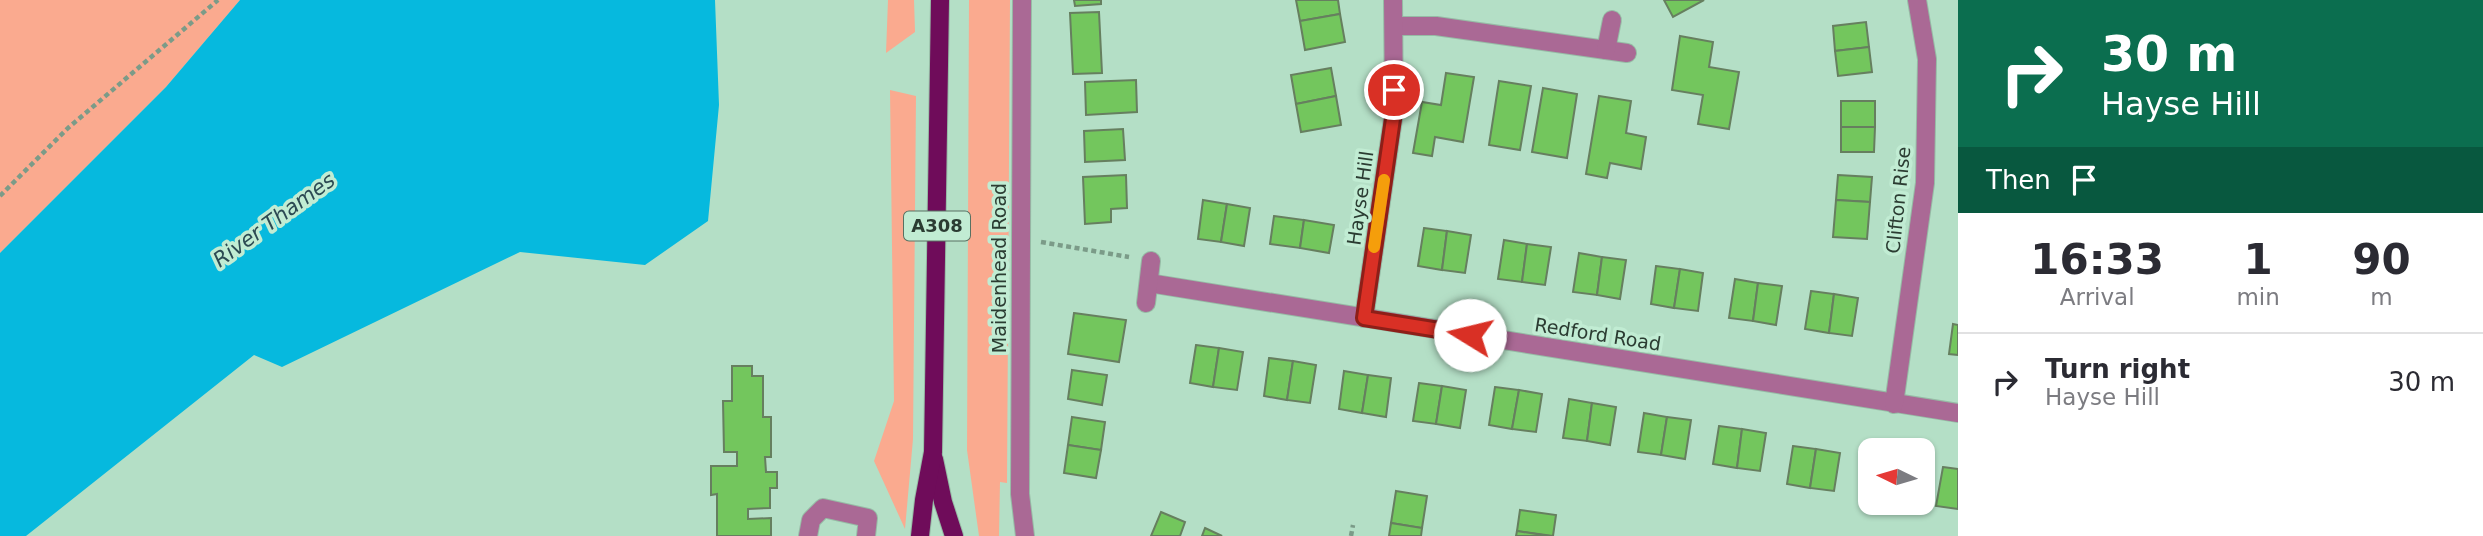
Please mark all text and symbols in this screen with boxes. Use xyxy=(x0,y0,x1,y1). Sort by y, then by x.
text: 30 m xyxy=(2101,26,2237,83)
icon: right xyxy=(1986,28,2077,119)
pin xyxy=(1364,60,1424,120)
icon: arrive xyxy=(1375,71,1413,109)
text: Hayse Hill xyxy=(2101,85,2261,123)
street label: Clifton Rise xyxy=(1881,145,1915,255)
street label: Hayse Hill xyxy=(1343,149,1377,247)
icon: arrive xyxy=(2065,161,2103,199)
text: Then xyxy=(1986,165,2051,195)
water label: River Thames xyxy=(209,168,340,272)
street label: Maidenhead Road xyxy=(988,183,1010,353)
road number: A308 xyxy=(904,211,970,240)
text: 16:33 xyxy=(2030,235,2164,284)
text: 1 xyxy=(2243,235,2273,284)
text: 90 xyxy=(2352,235,2411,284)
text: Arrival xyxy=(2060,284,2135,310)
text: min xyxy=(2236,284,2280,310)
text: m xyxy=(2370,284,2393,310)
position arrow xyxy=(1433,298,1507,372)
street label: Redford Road xyxy=(1533,313,1663,355)
text: Turn right xyxy=(2045,354,2190,384)
icon: right xyxy=(1986,363,2024,401)
text: 30 m xyxy=(2388,367,2455,397)
text: Hayse Hill xyxy=(2045,384,2160,410)
north arrow xyxy=(1858,438,1936,514)
map controls xyxy=(1858,438,1935,515)

